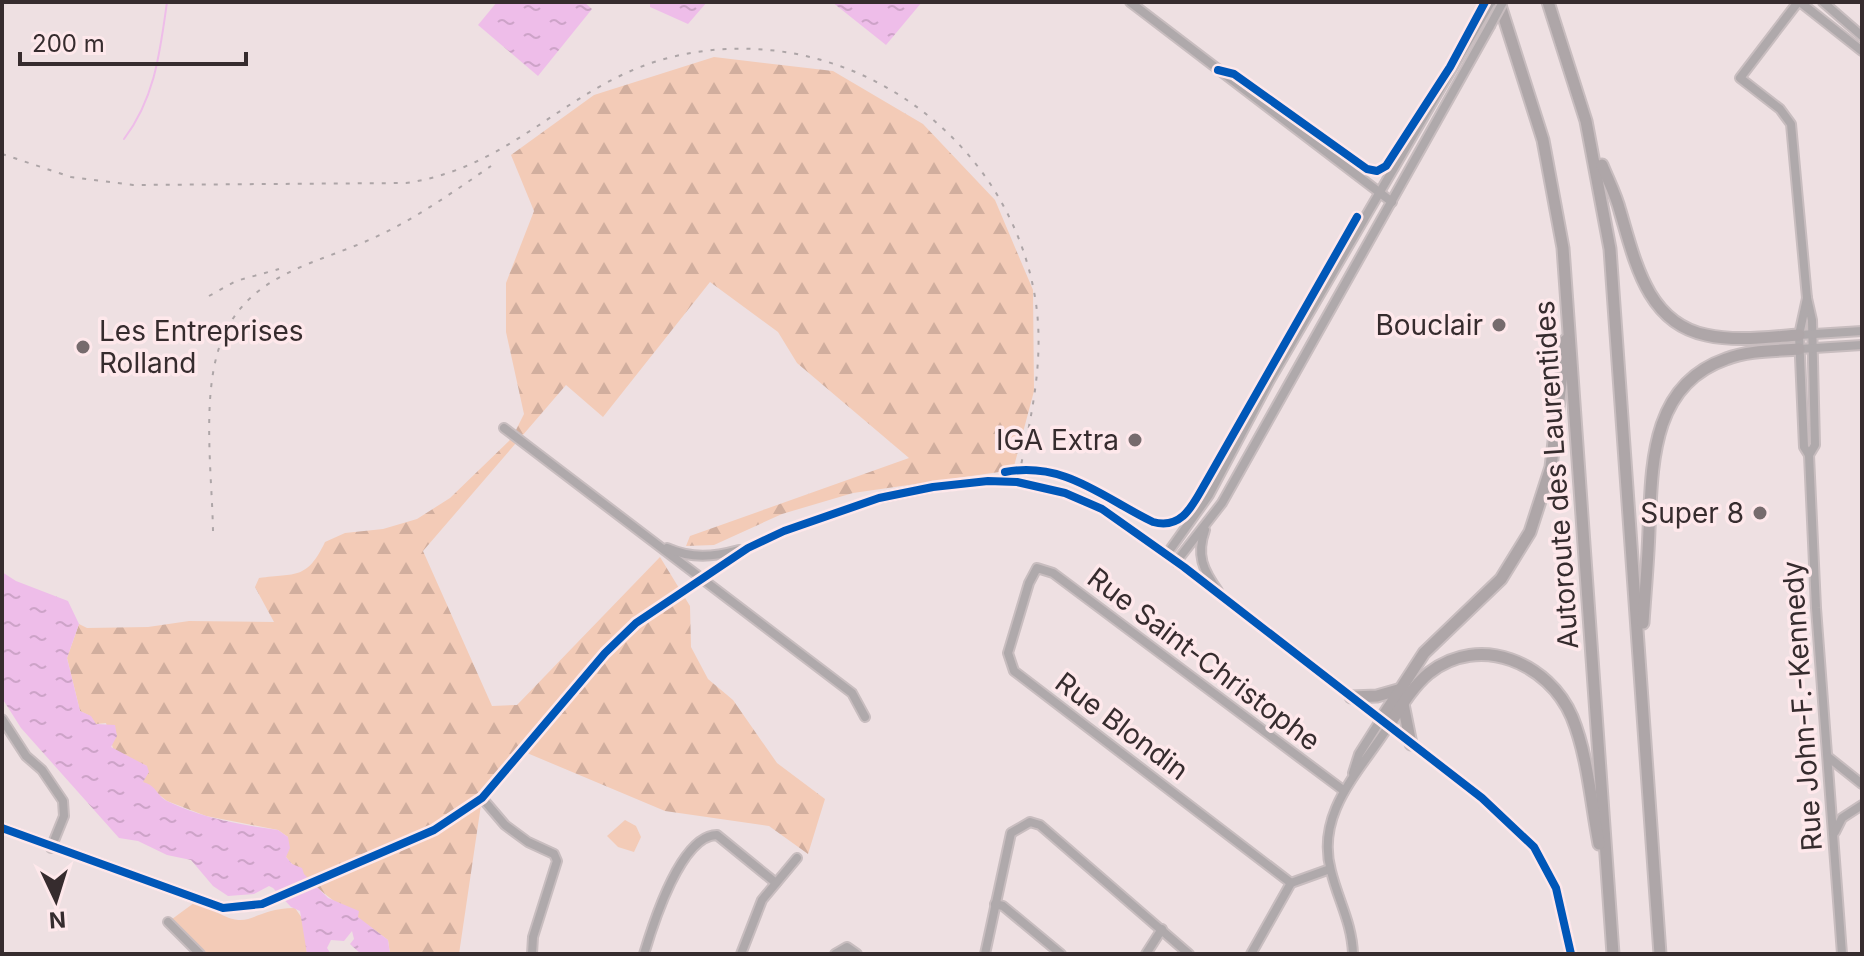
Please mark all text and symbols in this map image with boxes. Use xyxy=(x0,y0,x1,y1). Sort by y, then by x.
scale bar xyxy=(20,16,246,66)
text: 200 m xyxy=(32,29,105,58)
street label: Autoroute des Laurentides xyxy=(1527,300,1585,650)
place label: Bouclair xyxy=(1376,308,1483,342)
place label: Les Entreprises Rolland xyxy=(99,314,304,380)
marker: Bouclair xyxy=(1490,316,1508,334)
marker: Les Entreprises Rolland xyxy=(74,338,92,356)
place label: IGA Extra xyxy=(996,423,1119,457)
marker: IGA Extra xyxy=(1126,431,1144,449)
place label: Super 8 xyxy=(1640,496,1744,530)
marker: Super 8 xyxy=(1751,504,1769,522)
street label: Rue Saint-Christophe xyxy=(1081,560,1327,758)
street label: Rue John-F.-Kennedy xyxy=(1775,560,1829,852)
street label: Rue Blondin xyxy=(1049,665,1195,787)
north arrow xyxy=(16,860,96,940)
text: N xyxy=(48,906,67,934)

